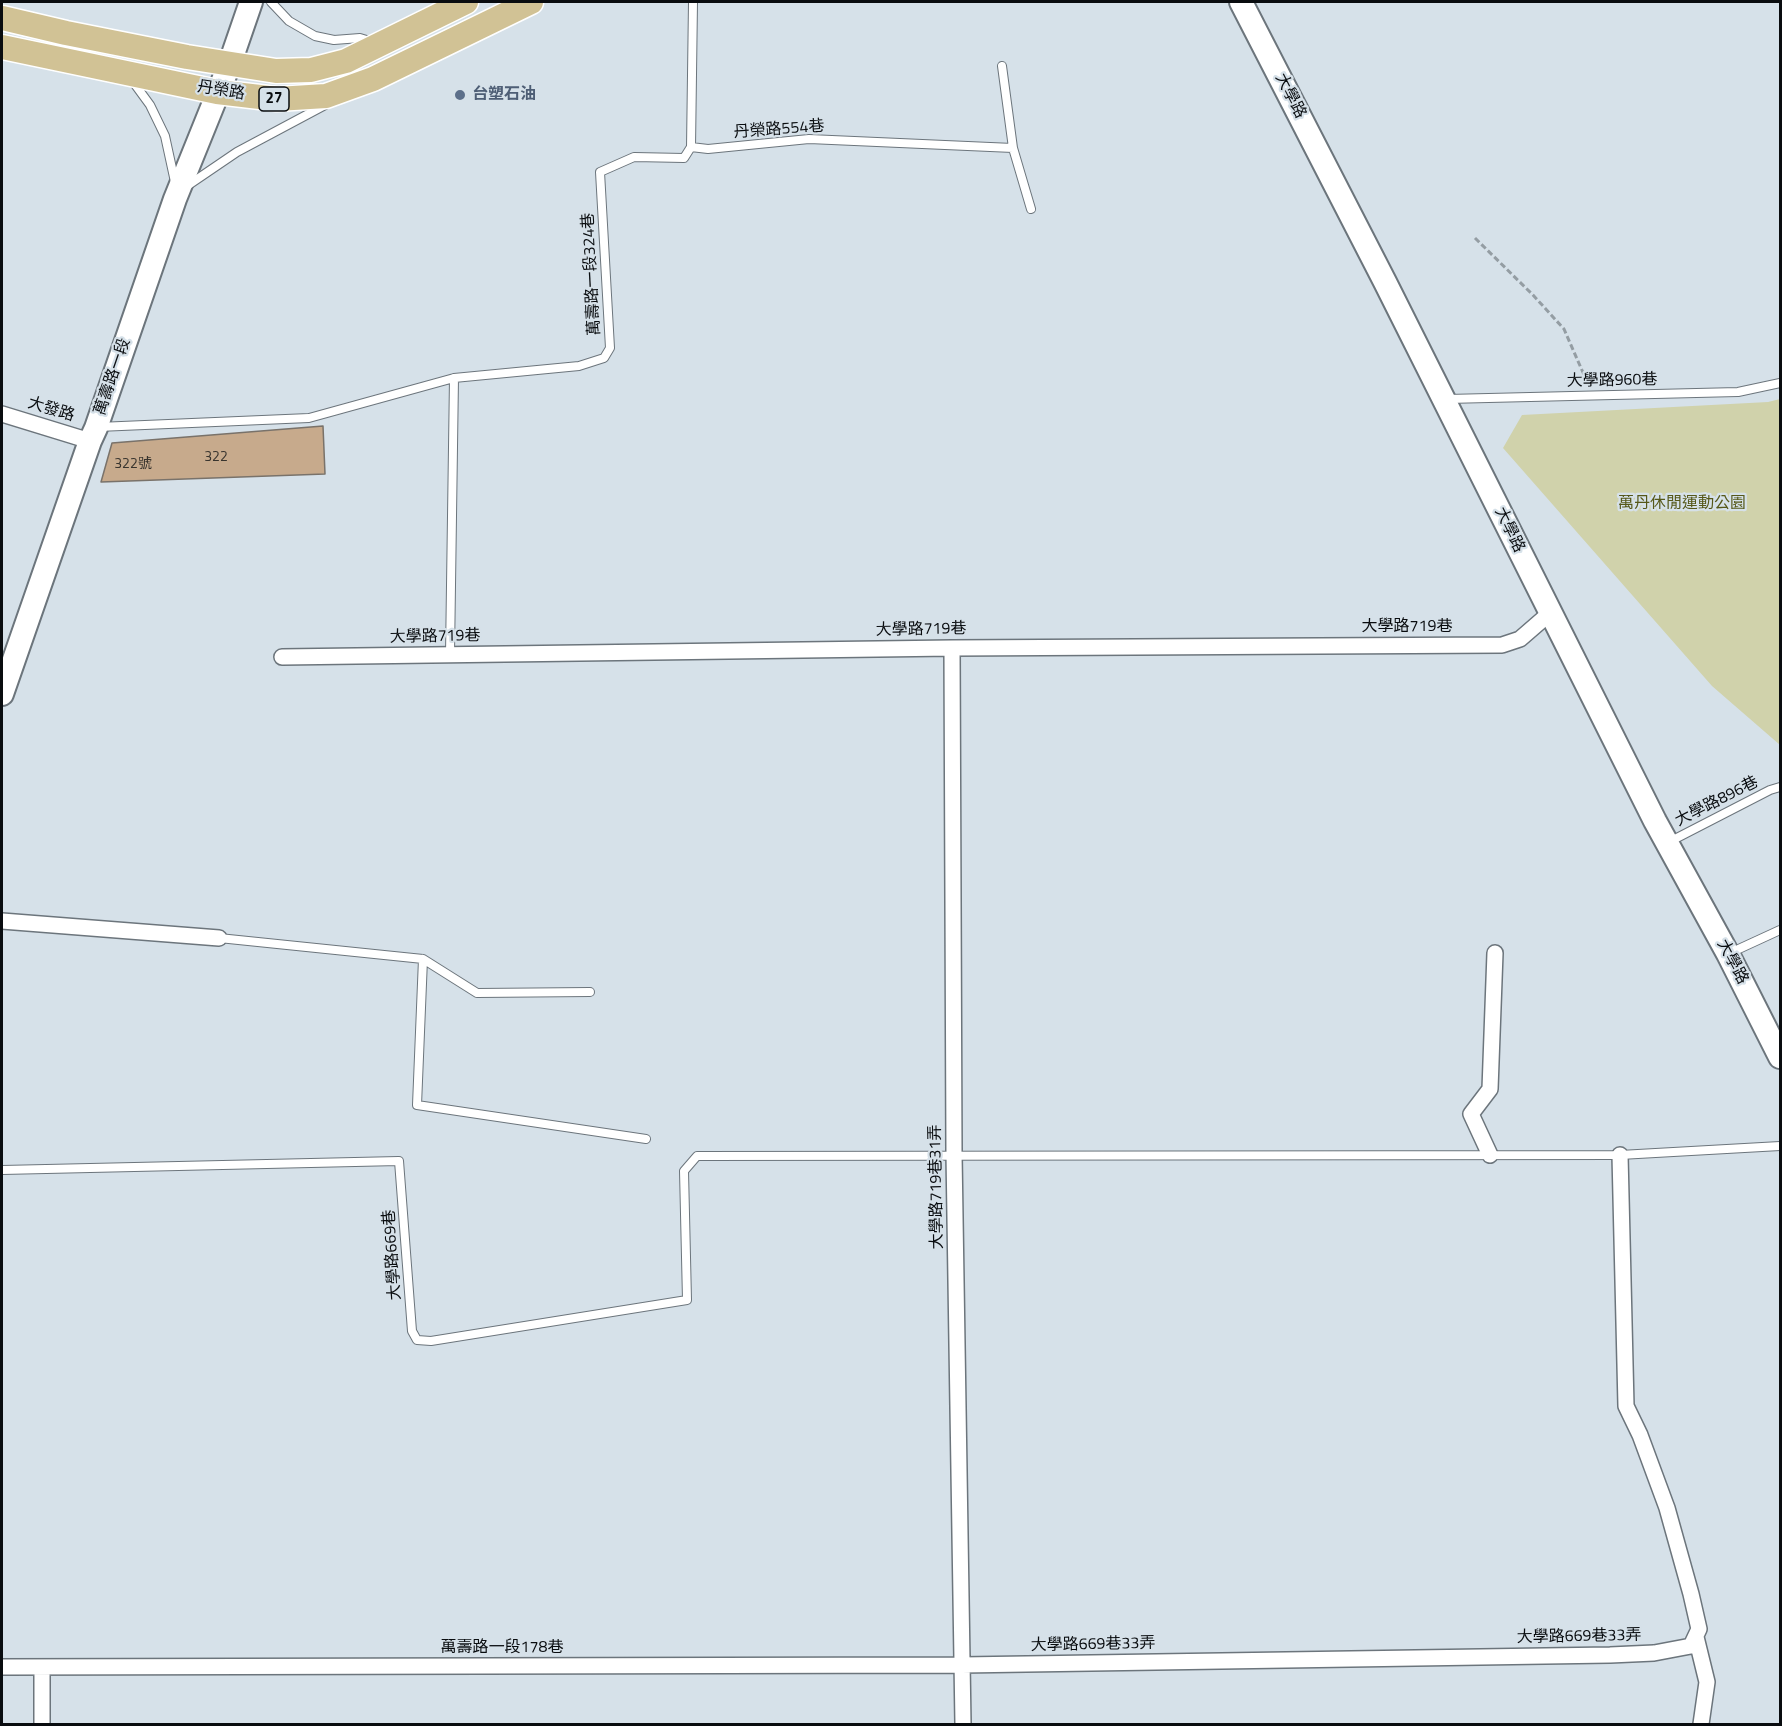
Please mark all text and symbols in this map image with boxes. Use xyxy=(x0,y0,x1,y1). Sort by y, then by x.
street label: 大學路 xyxy=(1271,70,1309,122)
street label: 丹榮路 xyxy=(196,78,246,104)
place label: 台塑石油 xyxy=(472,85,536,105)
road number: 27 xyxy=(259,87,289,111)
marker: 台塑石油 xyxy=(453,88,467,102)
street label: 丹榮路554巷 xyxy=(733,117,825,143)
street label: 萬壽路一段324巷 xyxy=(579,212,605,336)
street label: 萬壽路一段 xyxy=(91,336,135,418)
street label: 大學路960巷 xyxy=(1566,371,1658,391)
street label: 大發路 xyxy=(25,394,77,426)
house number: 322 xyxy=(204,450,228,466)
house number: 322號 xyxy=(114,457,152,473)
park label: 萬丹休閒運動公園 xyxy=(1618,494,1746,514)
street label: 大學路 xyxy=(1490,504,1528,556)
street label: 大學路719巷 xyxy=(1362,617,1452,637)
street label: 大學路719巷 xyxy=(875,620,967,640)
street label: 大學路719巷 xyxy=(389,627,481,647)
street label: 大學路896巷 xyxy=(1672,773,1762,831)
street label: 大學路 xyxy=(1712,936,1752,988)
street label: 大學路719巷31弄 xyxy=(926,1124,948,1250)
street label: 大學路669巷 xyxy=(380,1209,406,1301)
street label: 大學路669巷33弄 xyxy=(1516,1626,1642,1648)
street label: 大學路669巷33弄 xyxy=(1030,1634,1156,1656)
street label: 萬壽路一段178巷 xyxy=(441,1638,563,1658)

